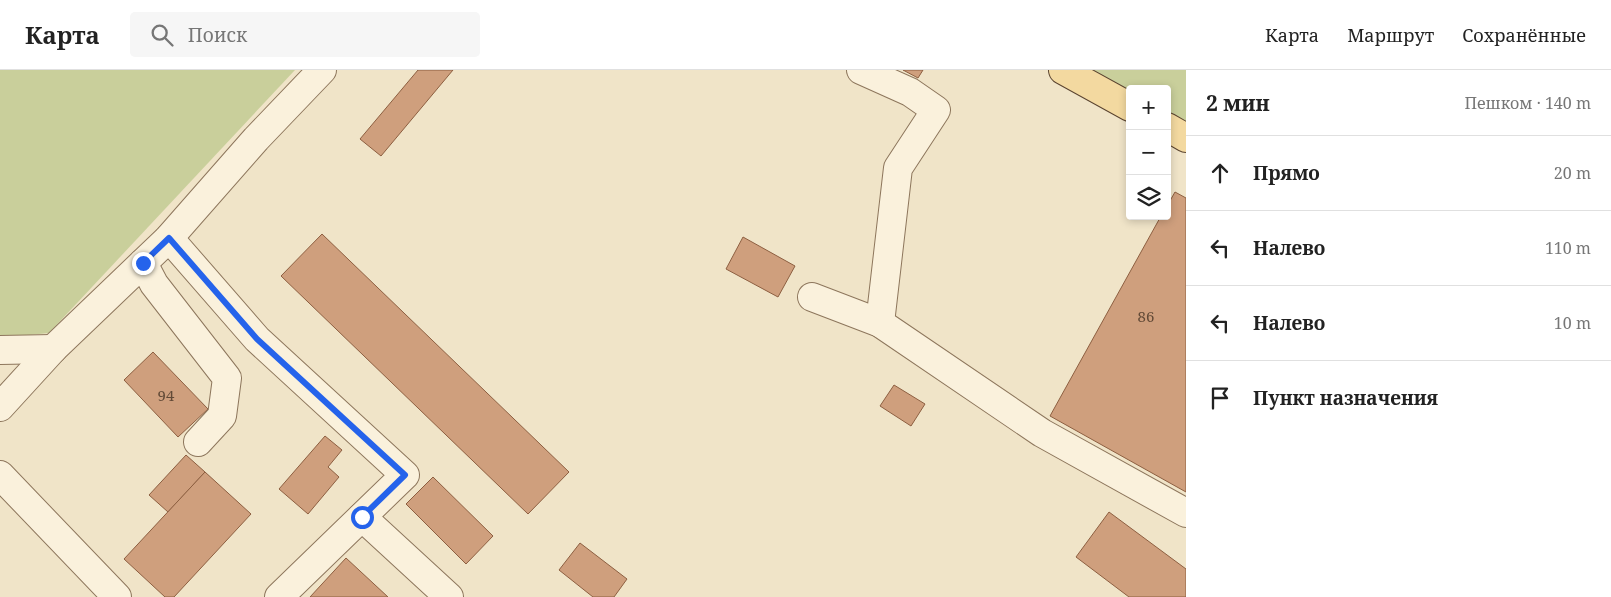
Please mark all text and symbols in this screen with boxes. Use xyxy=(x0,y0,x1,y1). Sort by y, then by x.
search box xyxy=(130,12,480,57)
text: Карта xyxy=(25,18,100,51)
icon: search xyxy=(148,21,176,49)
text: Поиск xyxy=(188,22,247,48)
text: Карта xyxy=(1265,23,1319,47)
text: Маршрут xyxy=(1347,23,1434,47)
text: Сохранённые xyxy=(1462,23,1586,47)
map controls xyxy=(1126,85,1171,220)
button: + xyxy=(1126,85,1171,130)
text: 2 мин xyxy=(1206,89,1270,117)
text: Пешком · 140 m xyxy=(1464,92,1591,114)
button: − xyxy=(1126,130,1171,175)
icon: ahead xyxy=(1206,159,1234,187)
text: Прямо xyxy=(1253,160,1320,186)
text: 20 m xyxy=(1554,162,1591,184)
button: layers xyxy=(1126,175,1171,220)
icon: left xyxy=(1206,234,1234,262)
text: Налево xyxy=(1253,235,1325,261)
text: 110 m xyxy=(1545,237,1591,259)
route end xyxy=(132,252,155,275)
house number: 86 xyxy=(1138,306,1154,326)
icon: left xyxy=(1206,309,1234,337)
text: Налево xyxy=(1253,310,1325,336)
text: 10 m xyxy=(1554,312,1591,334)
icon: arrive xyxy=(1206,384,1234,412)
house number: 94 xyxy=(158,385,175,405)
text: Пункт назначения xyxy=(1253,385,1438,411)
route start xyxy=(351,506,374,529)

